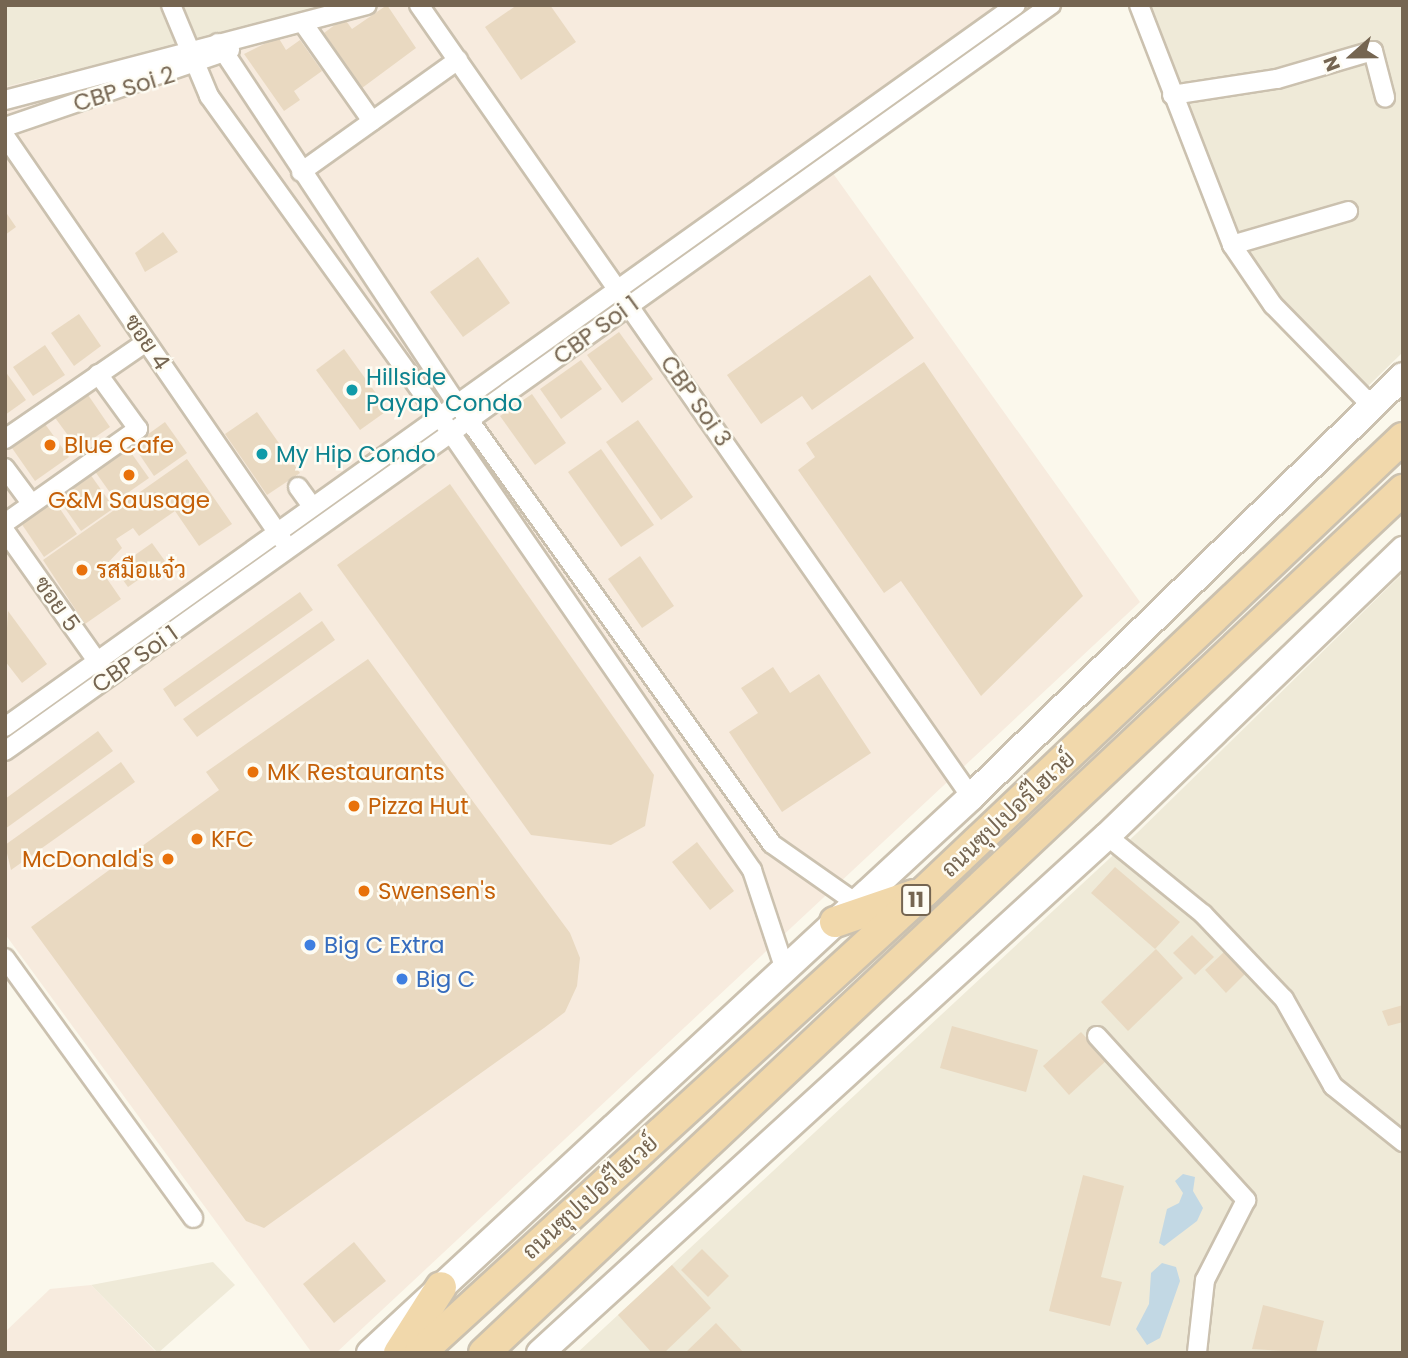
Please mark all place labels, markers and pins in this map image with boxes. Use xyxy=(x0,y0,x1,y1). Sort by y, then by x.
place label: Hillside Payap Condo xyxy=(366,363,523,417)
marker: Hillside Payap Condo xyxy=(344,382,360,398)
place label: Blue Cafe xyxy=(64,431,174,459)
marker: Blue Cafe xyxy=(42,437,58,453)
place label: My Hip Condo xyxy=(276,440,436,468)
marker: My Hip Condo xyxy=(254,446,270,462)
marker: G&M Sausage xyxy=(121,467,137,483)
place label: G&M Sausage xyxy=(48,486,210,514)
place label: รสมือแจ๋ว xyxy=(96,556,186,584)
marker: รสมือแจ๋ว xyxy=(74,562,90,578)
place label: MK Restaurants xyxy=(267,758,445,786)
marker: MK Restaurants xyxy=(245,764,261,780)
place label: Pizza Hut xyxy=(368,792,469,820)
marker: Pizza Hut xyxy=(346,798,362,814)
place label: KFC xyxy=(211,825,254,853)
marker: KFC xyxy=(189,831,205,847)
place label: McDonald's xyxy=(22,845,154,873)
marker: McDonald's xyxy=(160,851,176,867)
place label: Swensen's xyxy=(378,877,496,905)
marker: Swensen's xyxy=(356,883,372,899)
place label: Big C Extra xyxy=(324,931,445,959)
marker: Big C Extra xyxy=(302,937,318,953)
place label: Big C xyxy=(416,965,475,993)
marker: Big C xyxy=(394,971,410,987)

